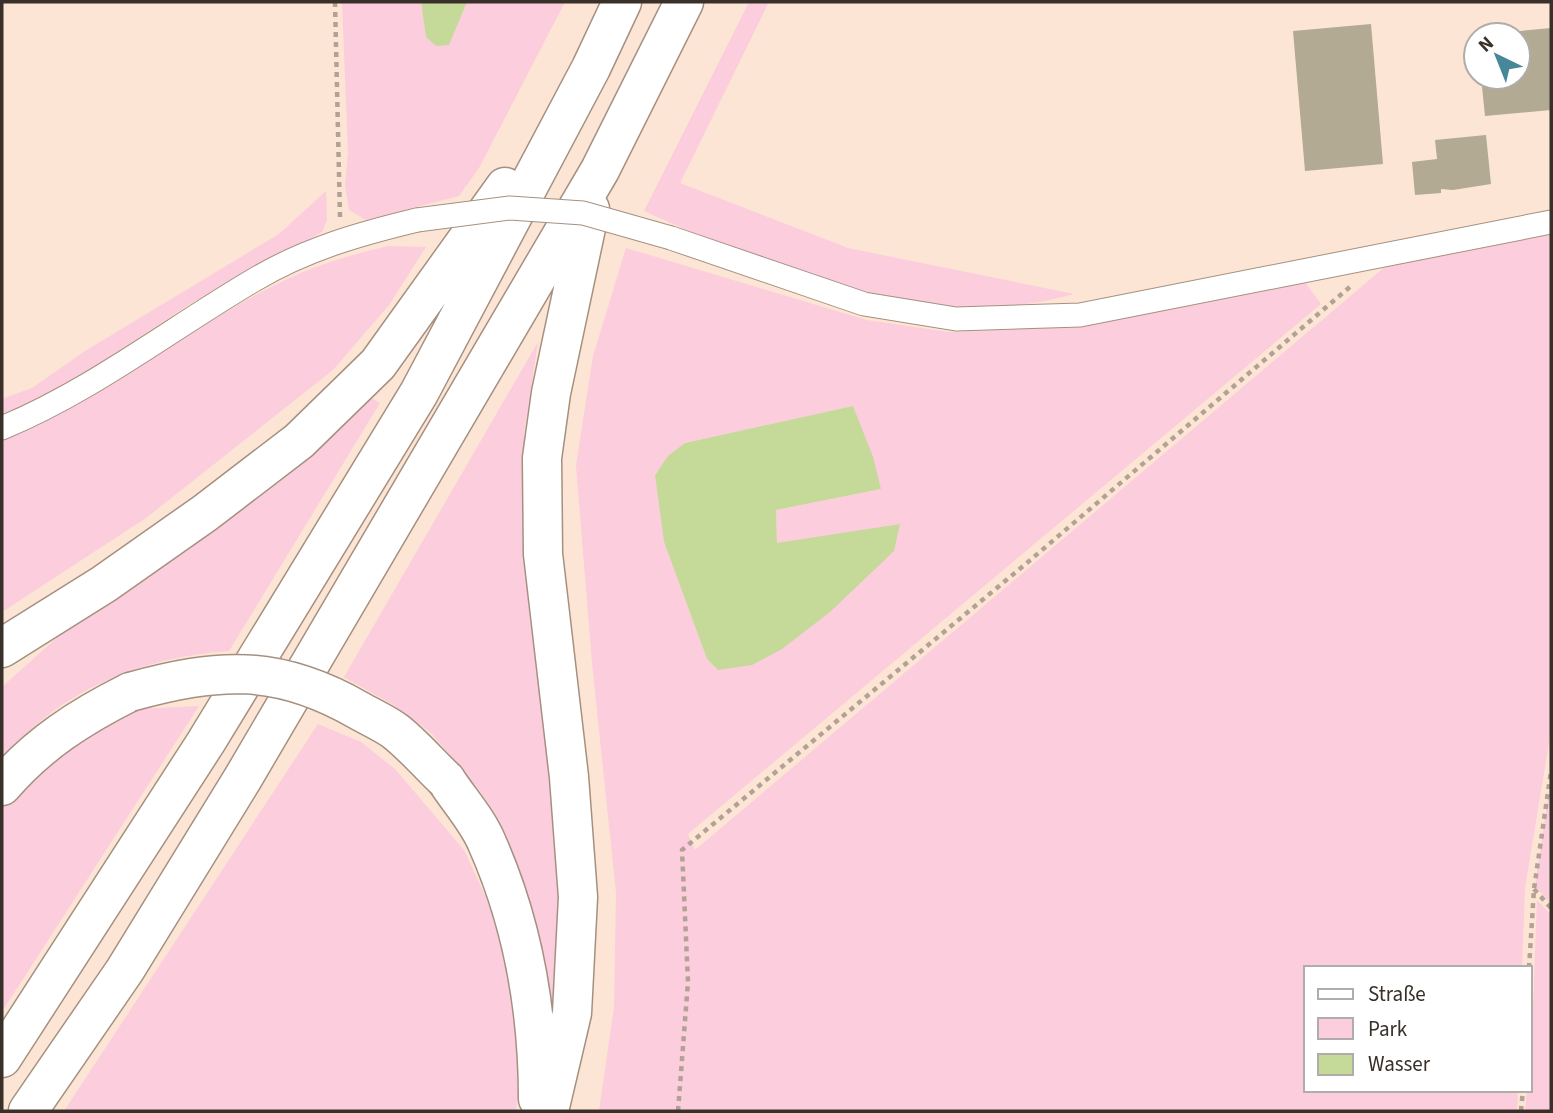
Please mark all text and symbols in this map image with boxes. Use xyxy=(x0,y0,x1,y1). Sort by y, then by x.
north arrow xyxy=(1462,21,1532,91)
text: N xyxy=(1473,30,1500,59)
legend xyxy=(1304,966,1532,1092)
text: Straße xyxy=(1368,979,1426,1009)
text: Park xyxy=(1368,1014,1408,1044)
text: Wasser xyxy=(1368,1049,1431,1079)

